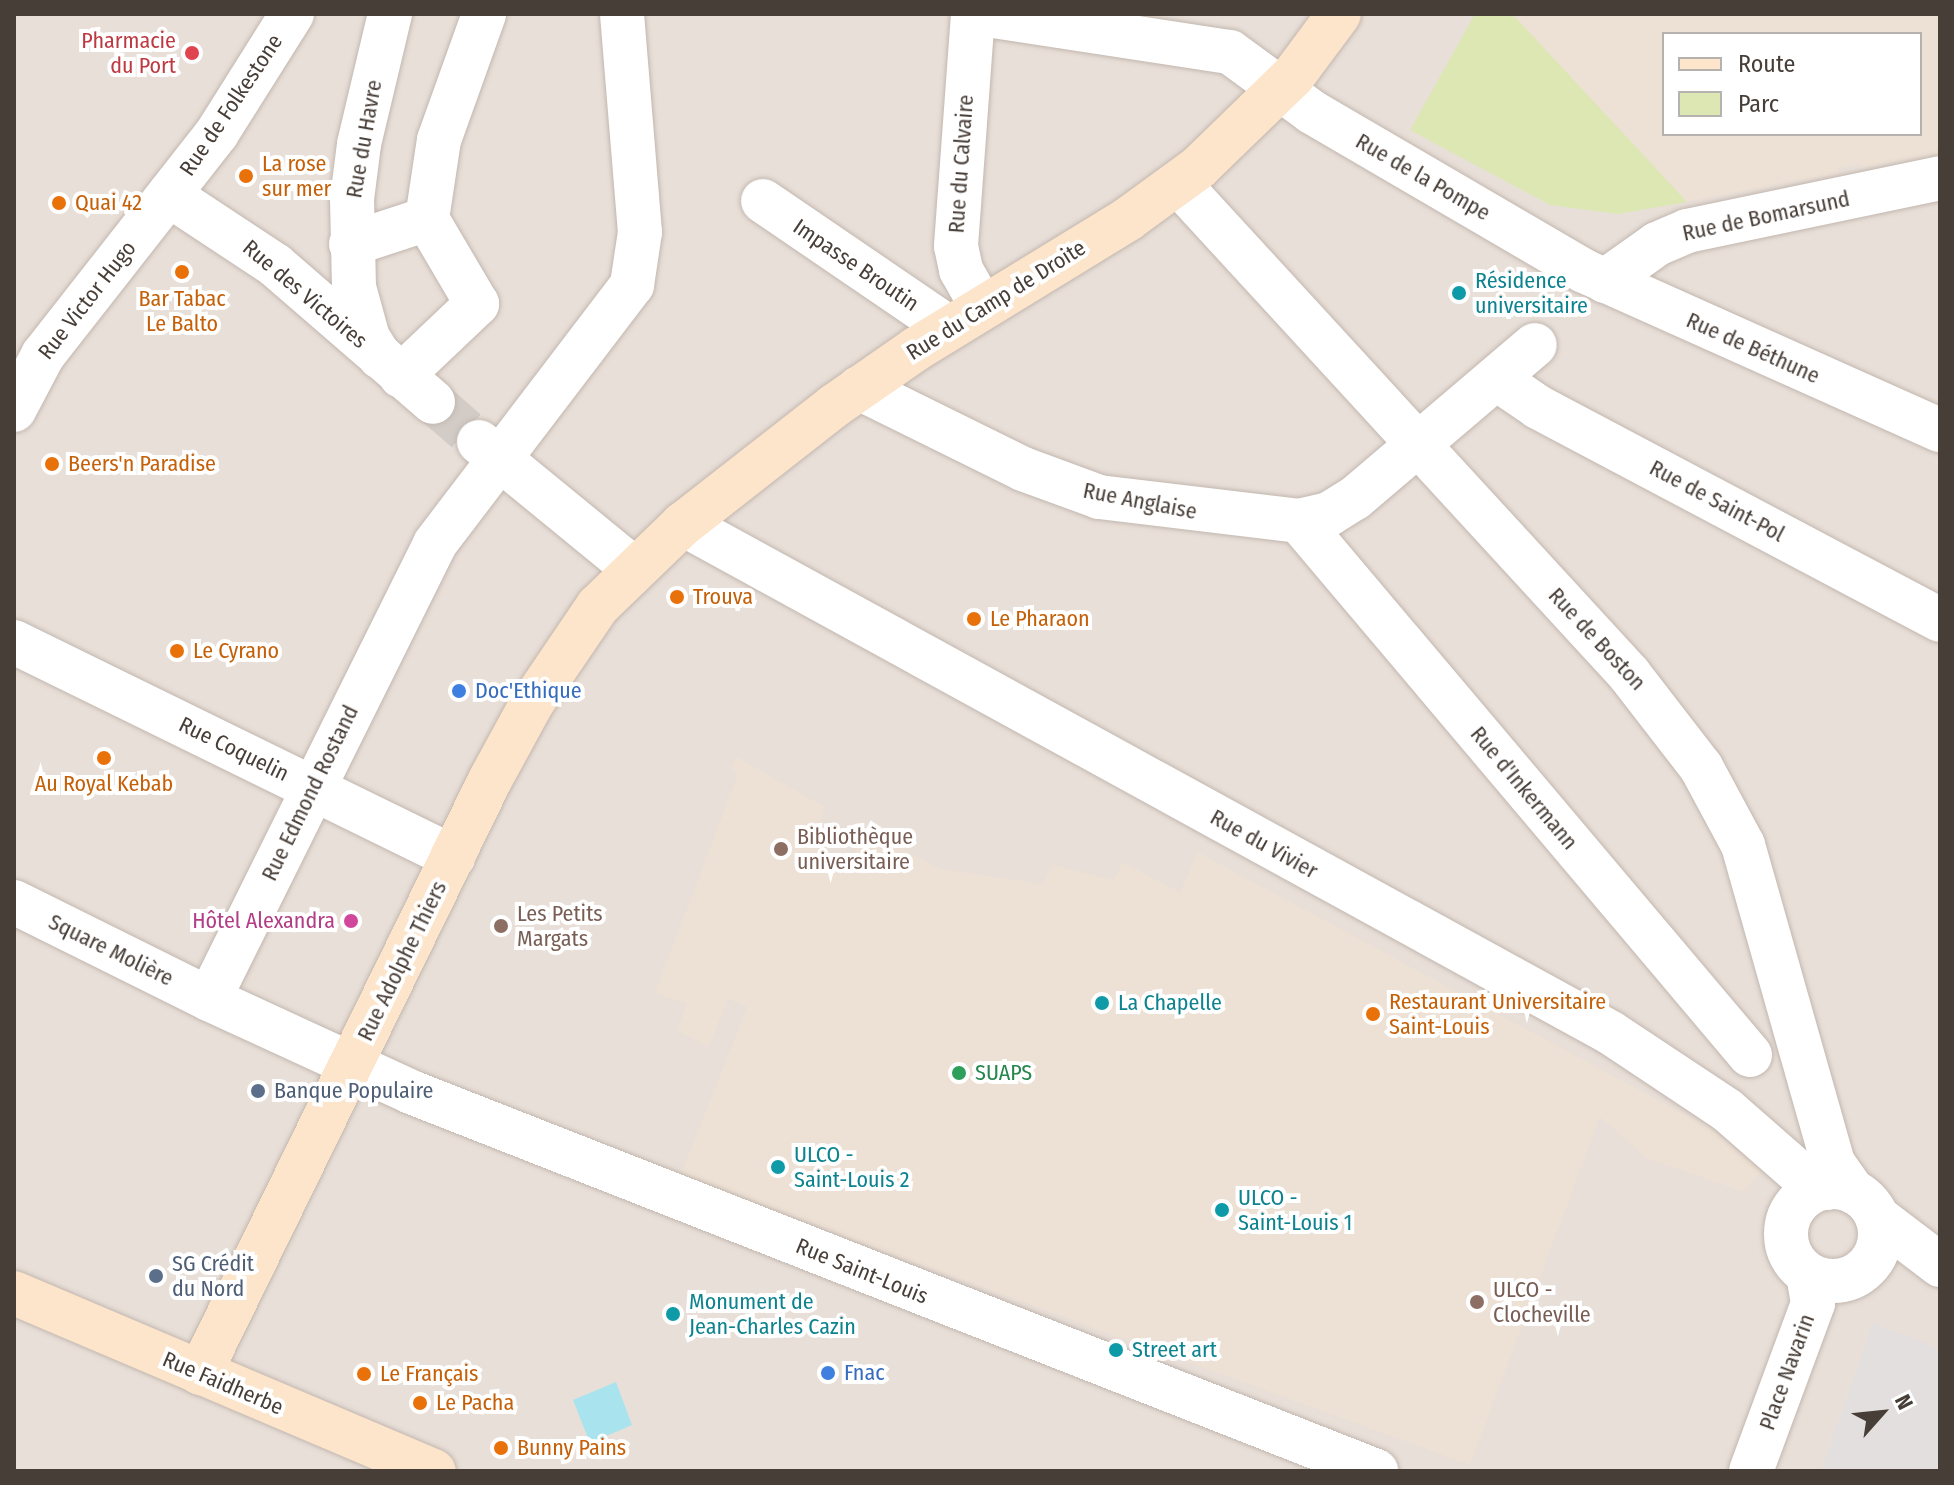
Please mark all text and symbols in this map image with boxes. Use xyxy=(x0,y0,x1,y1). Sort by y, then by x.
place label: Pharmacie du Port xyxy=(81,27,176,78)
street label: Rue de Folkestone xyxy=(174,29,288,181)
legend xyxy=(1662,32,1922,136)
marker: Pharmacie du Port xyxy=(183,44,201,62)
text: Route xyxy=(1738,50,1795,78)
street label: Rue du Havre xyxy=(341,78,387,200)
text: Parc xyxy=(1738,90,1779,118)
street label: Rue du Calvaire xyxy=(943,94,979,234)
street label: Rue de la Pompe xyxy=(1351,128,1495,226)
place label: La rose sur mer xyxy=(262,150,331,202)
marker: La rose sur mer xyxy=(237,167,255,185)
street label: Rue de Bomarsund xyxy=(1680,185,1852,247)
place label: Quai 42 xyxy=(75,190,142,216)
marker: Quai 42 xyxy=(50,194,68,212)
street label: Impasse Broutin xyxy=(788,213,924,317)
street label: Rue des Victoires xyxy=(237,234,373,354)
street label: Rue du Camp de Droite xyxy=(902,234,1090,366)
street label: Rue Victor Hugo xyxy=(32,235,142,365)
marker: Bar Tabac Le Balto xyxy=(173,263,191,281)
place label: Résidence universitaire xyxy=(1475,267,1588,318)
marker: Résidence universitaire xyxy=(1450,284,1468,302)
place label: Bar Tabac Le Balto xyxy=(138,285,226,336)
street label: Rue de Béthune xyxy=(1682,307,1824,389)
place label: Beers'n Paradise xyxy=(68,451,216,477)
street label: Rue de Saint-Pol xyxy=(1645,454,1789,548)
marker: Beers'n Paradise xyxy=(43,455,61,473)
street label: Rue Anglaise xyxy=(1081,477,1199,525)
street label: Rue de Boston xyxy=(1543,582,1651,696)
place label: Trouva xyxy=(693,584,753,610)
marker: Trouva xyxy=(668,588,686,606)
place label: Le Pharaon xyxy=(990,606,1090,632)
marker: Le Pharaon xyxy=(965,610,983,628)
place label: Le Cyrano xyxy=(193,638,279,664)
marker: Le Cyrano xyxy=(168,642,186,660)
place label: Doc'Ethique xyxy=(475,678,582,704)
marker: Doc'Ethique xyxy=(450,682,468,700)
street label: Rue Edmond Rostand xyxy=(256,701,364,885)
street label: Rue Coquelin xyxy=(175,711,293,787)
street label: Rue d'Inkermann xyxy=(1465,721,1583,855)
marker: Au Royal Kebab xyxy=(95,749,113,767)
place label: Au Royal Kebab xyxy=(35,771,173,797)
street label: Rue du Vivier xyxy=(1206,804,1322,884)
place label: Bibliothèque universitaire xyxy=(797,823,913,874)
marker: Bibliothèque universitaire xyxy=(772,840,790,858)
street label: Rue Adolphe Thiers xyxy=(352,877,452,1045)
place label: Les Petits Margats xyxy=(517,900,603,952)
street label: Square Molière xyxy=(44,908,178,992)
place label: Hôtel Alexandra xyxy=(192,908,335,934)
marker: Hôtel Alexandra xyxy=(342,912,360,930)
marker: Les Petits Margats xyxy=(492,917,510,935)
place label: Restaurant Universitaire Saint-Louis xyxy=(1389,988,1606,1040)
place label: La Chapelle xyxy=(1118,990,1222,1016)
marker: La Chapelle xyxy=(1093,994,1111,1012)
marker: Restaurant Universitaire Saint-Louis xyxy=(1364,1005,1382,1023)
place label: SUAPS xyxy=(975,1060,1032,1086)
marker: SUAPS xyxy=(950,1064,968,1082)
place label: Banque Populaire xyxy=(274,1078,433,1104)
marker: Banque Populaire xyxy=(249,1082,267,1100)
place label: ULCO - Saint-Louis 2 xyxy=(794,1141,909,1192)
marker: ULCO - Saint-Louis 2 xyxy=(769,1158,787,1176)
place label: ULCO - Saint-Louis 1 xyxy=(1238,1184,1352,1236)
marker: ULCO - Saint-Louis 1 xyxy=(1213,1201,1231,1219)
street label: Rue Saint-Louis xyxy=(792,1233,932,1309)
place label: SG Crédit du Nord xyxy=(172,1250,254,1302)
marker: SG Crédit du Nord xyxy=(147,1267,165,1285)
place label: ULCO - Clocheville xyxy=(1493,1276,1591,1328)
place label: Monument de Jean-Charles Cazin xyxy=(689,1288,856,1340)
marker: ULCO - Clocheville xyxy=(1468,1293,1486,1311)
marker: Monument de Jean-Charles Cazin xyxy=(664,1305,682,1323)
street label: Place Navarin xyxy=(1754,1310,1820,1434)
place label: Street art xyxy=(1132,1337,1217,1363)
marker: Street art xyxy=(1107,1341,1125,1359)
street label: Rue Faidherbe xyxy=(159,1346,287,1420)
place label: Fnac xyxy=(844,1360,885,1386)
place label: Le Français xyxy=(380,1361,478,1387)
marker: Fnac xyxy=(819,1364,837,1382)
marker: Le Français xyxy=(355,1365,373,1383)
north arrow xyxy=(1842,1373,1922,1453)
place label: Le Pacha xyxy=(436,1390,514,1416)
text: N xyxy=(1889,1390,1919,1414)
marker: Le Pacha xyxy=(411,1394,429,1412)
place label: Bunny Pains xyxy=(517,1435,626,1461)
marker: Bunny Pains xyxy=(492,1439,510,1457)

